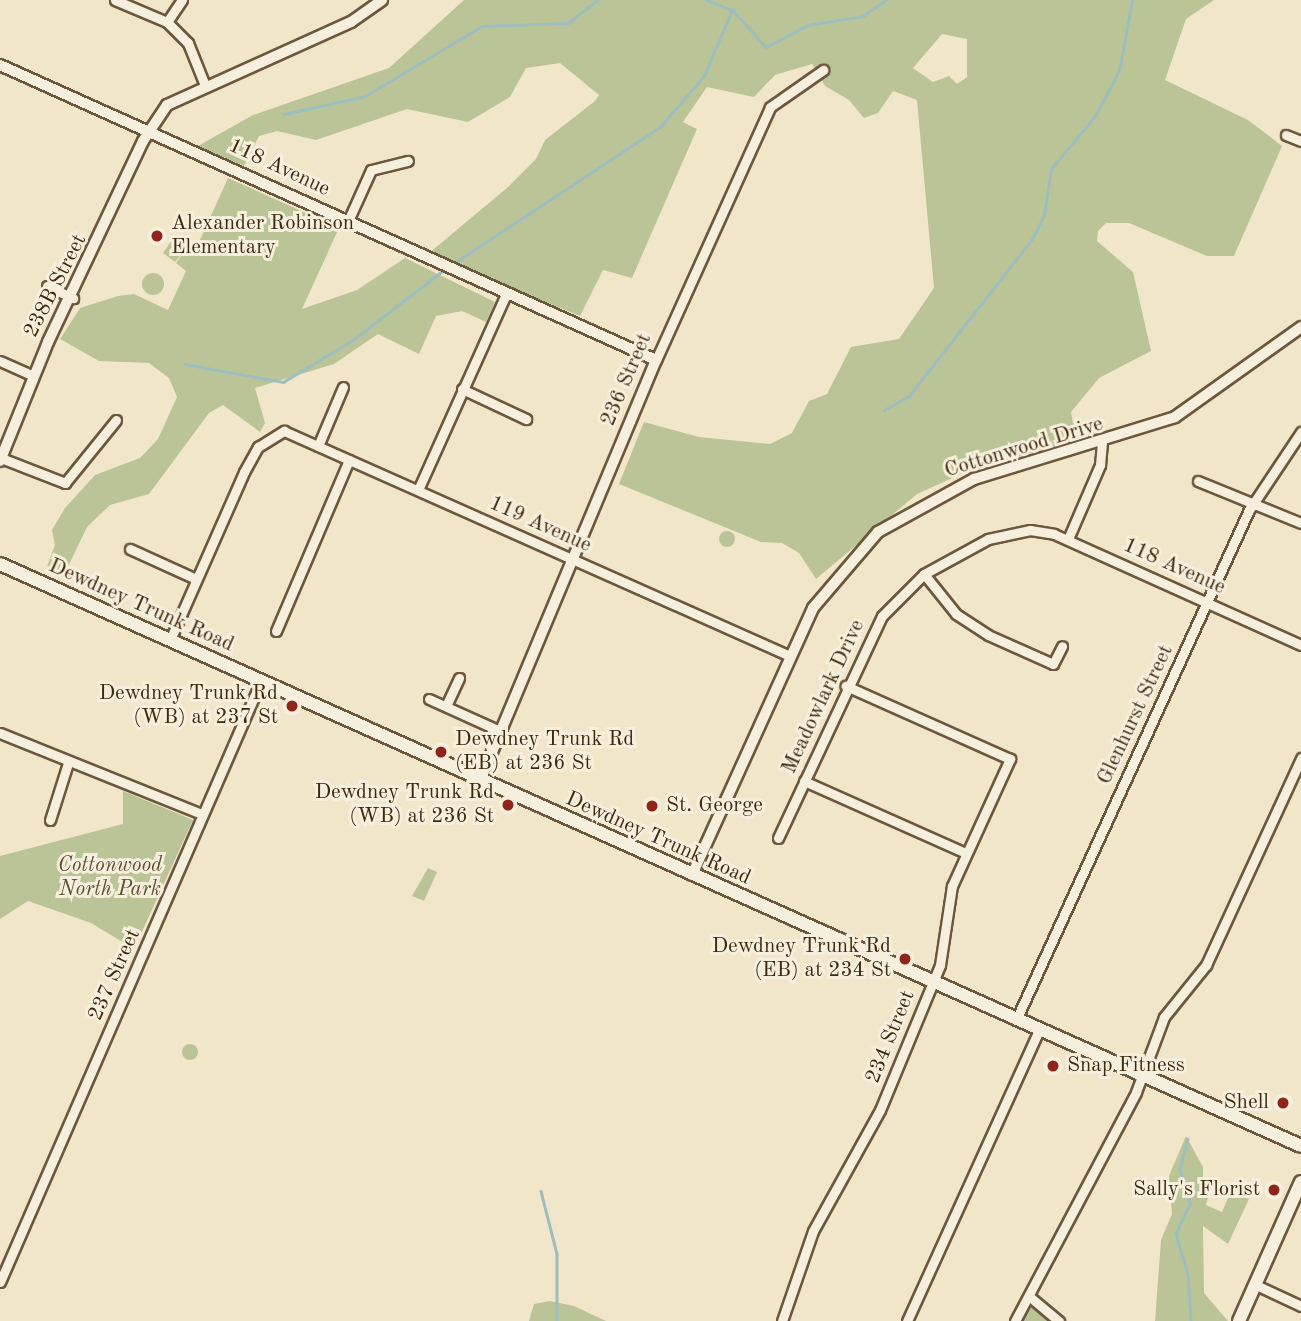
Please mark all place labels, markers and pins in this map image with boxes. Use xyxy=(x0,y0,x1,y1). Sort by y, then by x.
place label: Alexander Robinson Elementary xyxy=(171,211,354,261)
marker: Alexander Robinson Elementary xyxy=(149,228,165,244)
place label: Dewdney Trunk Rd (WB) at 237 St xyxy=(99,681,278,731)
marker: Dewdney Trunk Rd (WB) at 237 St xyxy=(284,698,300,714)
place label: Dewdney Trunk Rd (EB) at 236 St xyxy=(455,727,634,777)
marker: Dewdney Trunk Rd (EB) at 236 St xyxy=(433,744,449,760)
place label: Dewdney Trunk Rd (WB) at 236 St xyxy=(315,780,494,830)
place label: St. George xyxy=(666,793,763,819)
marker: Dewdney Trunk Rd (WB) at 236 St xyxy=(500,797,516,813)
marker: St. George xyxy=(644,798,660,814)
place label: Dewdney Trunk Rd (EB) at 234 St xyxy=(712,934,891,984)
marker: Dewdney Trunk Rd (EB) at 234 St xyxy=(897,951,913,967)
place label: Snap Fitness xyxy=(1067,1053,1185,1079)
marker: Snap Fitness xyxy=(1045,1058,1061,1074)
place label: Shell xyxy=(1224,1090,1269,1116)
marker: Shell xyxy=(1275,1095,1291,1111)
place label: Sally's Florist xyxy=(1133,1177,1260,1203)
marker: Sally's Florist xyxy=(1266,1182,1282,1198)

